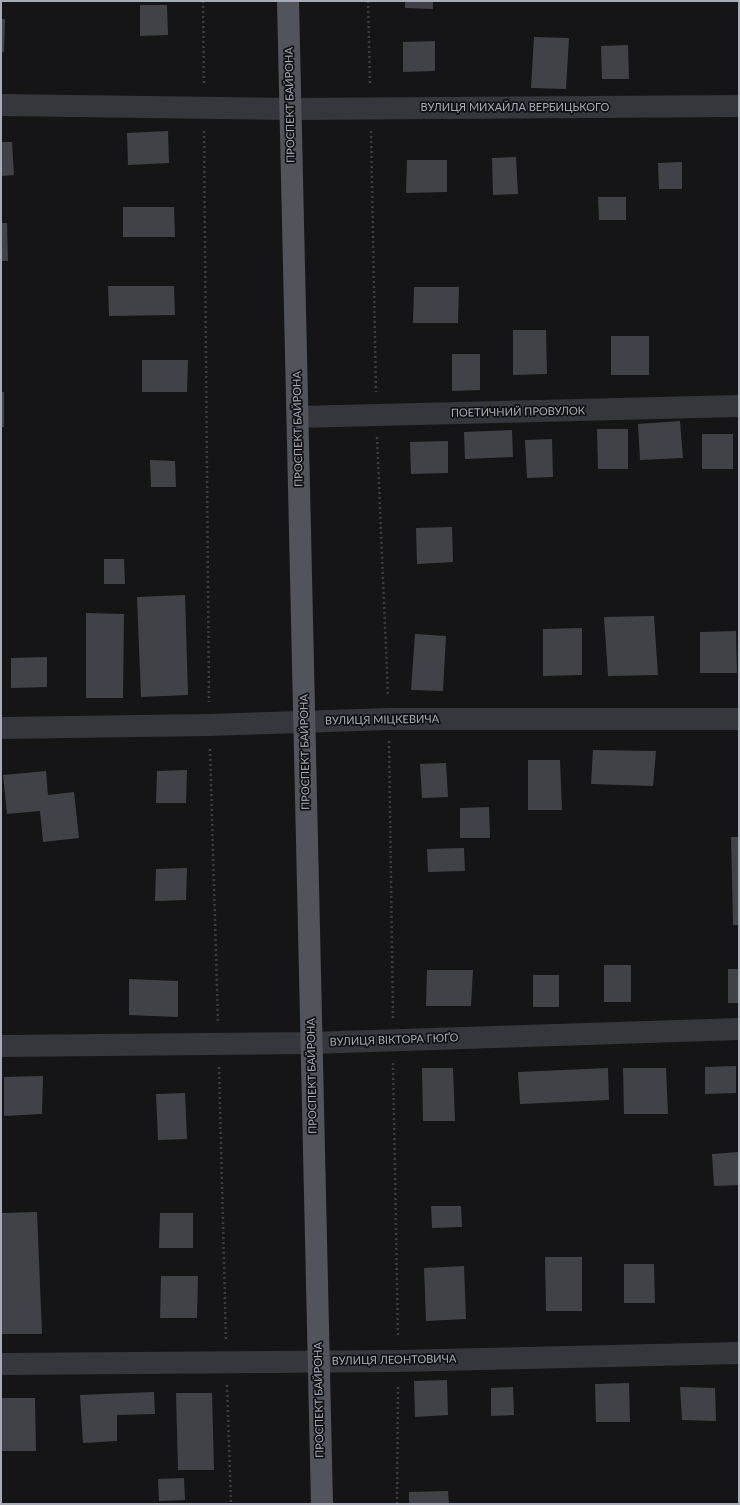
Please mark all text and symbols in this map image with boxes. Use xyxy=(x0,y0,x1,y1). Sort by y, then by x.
street label: ПРОСПЕКТ БАЙРОНА xyxy=(282,47,298,163)
street label: ВУЛИЦЯ МИХАЙЛА ВЕРБИЦЬКОГО xyxy=(421,100,609,114)
street label: ПРОСПЕКТ БАЙРОНА xyxy=(290,371,306,487)
street label: ПОЕТИЧНИЙ ПРОВУЛОК xyxy=(451,404,585,420)
street label: ПРОСПЕКТ БАЙРОНА xyxy=(297,694,313,810)
street label: ВУЛИЦЯ МІЦКЕВИЧА xyxy=(325,712,439,728)
street label: ПРОСПЕКТ БАЙРОНА xyxy=(304,1018,320,1134)
street label: ВУЛИЦЯ ВІКТОРА ГЮҐО xyxy=(329,1031,459,1049)
street label: ПРОСПЕКТ БАЙРОНА xyxy=(311,1342,327,1458)
street label: ВУЛИЦЯ ЛЕОНТОВИЧА xyxy=(331,1352,457,1368)

